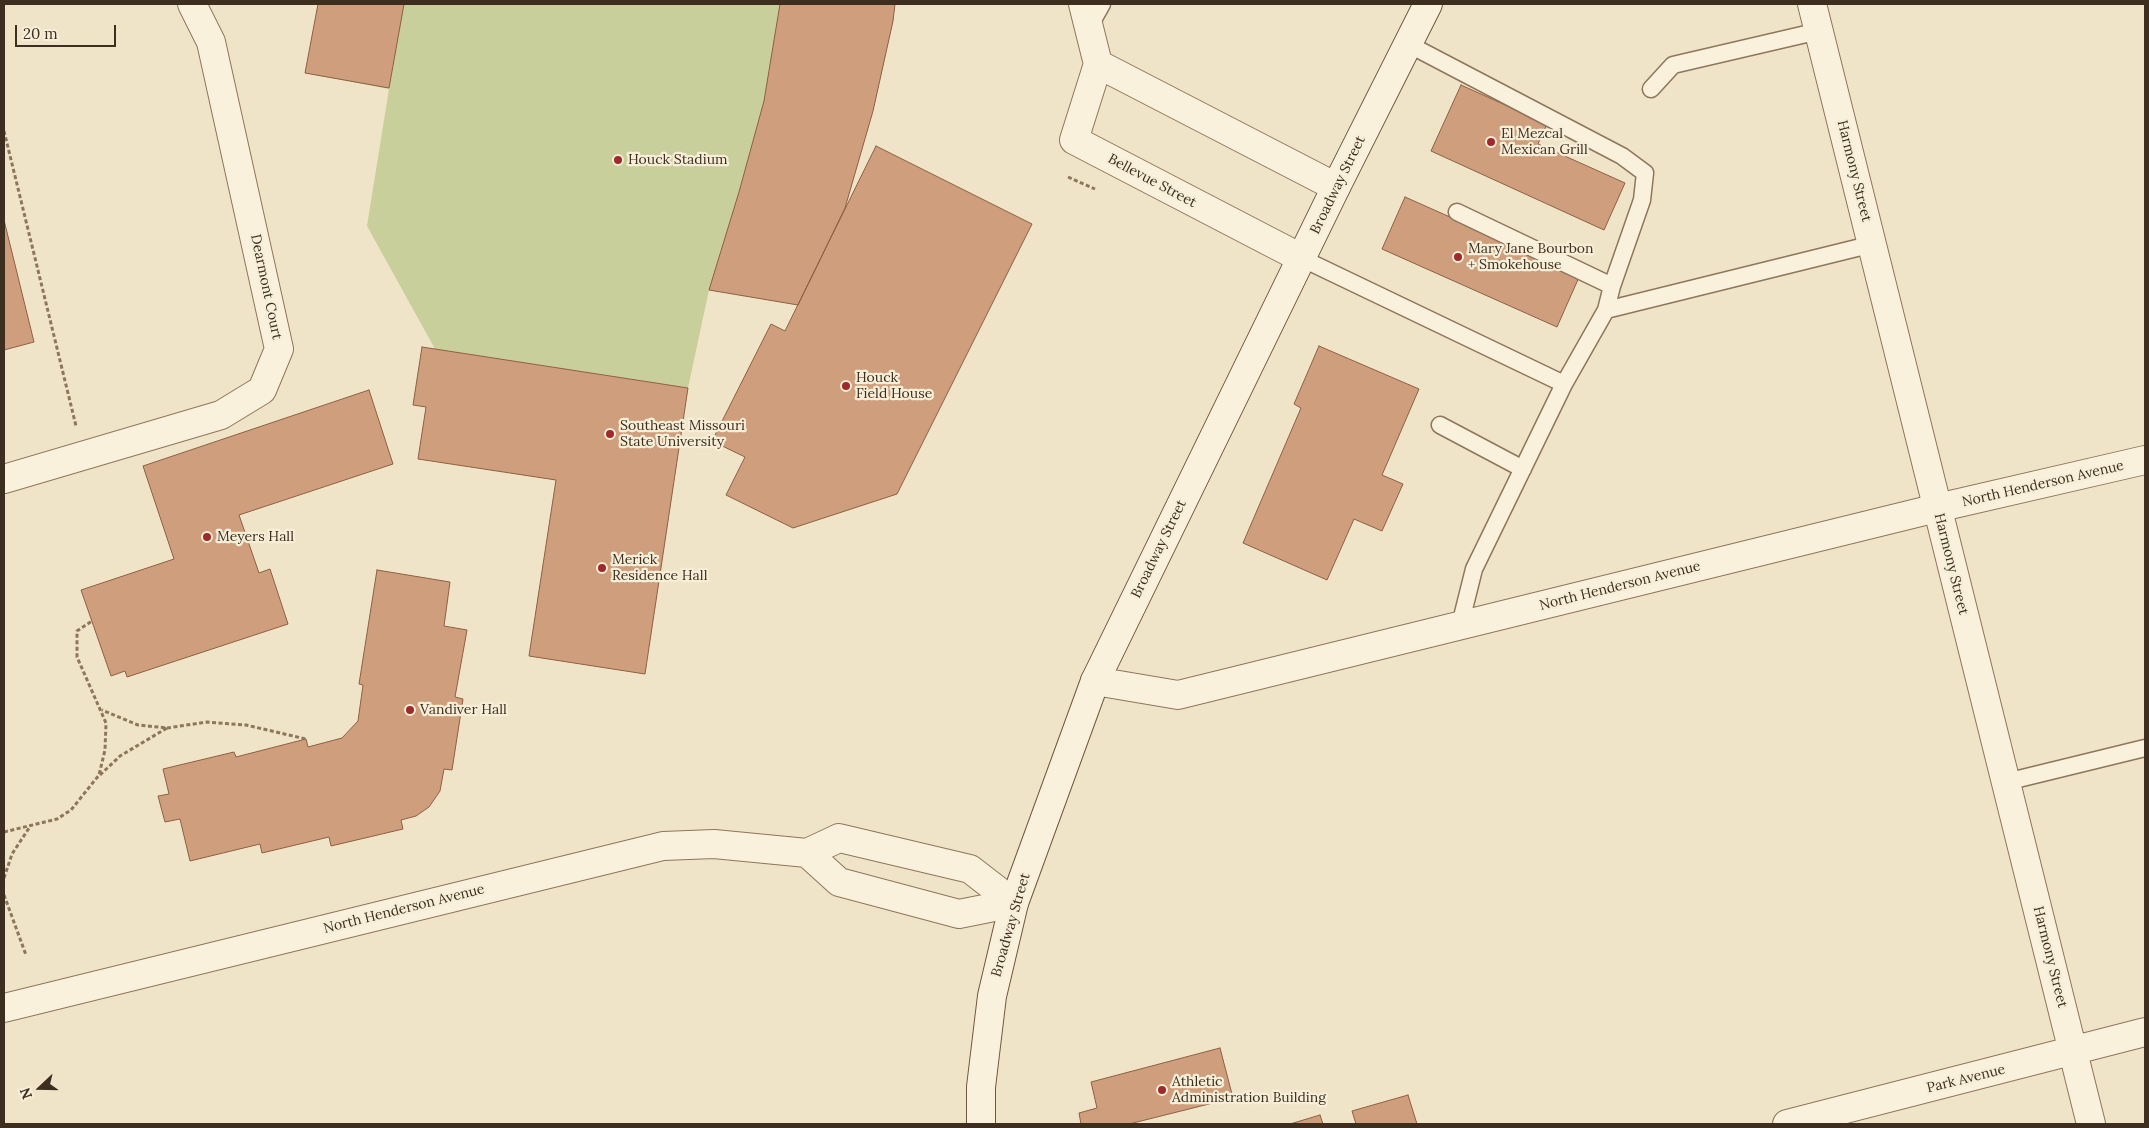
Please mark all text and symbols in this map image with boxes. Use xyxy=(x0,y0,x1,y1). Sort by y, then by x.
scale bar xyxy=(18,15,119,47)
text: 20 m xyxy=(23,24,58,43)
street label: Harmony Street xyxy=(1833,119,1875,223)
place label: El Mezcal Mexican Grill xyxy=(1501,126,1588,158)
street label: Broadway Street xyxy=(1307,133,1369,237)
marker: El Mezcal Mexican Grill xyxy=(1485,136,1497,148)
street label: Bellevue Street xyxy=(1105,151,1199,211)
place label: Houck Stadium xyxy=(628,152,728,168)
marker: Houck Stadium xyxy=(612,154,624,166)
street label: Dearmont Court xyxy=(247,233,285,341)
place label: Mary Jane Bourbon + Smokehouse xyxy=(1468,241,1594,274)
marker: Mary Jane Bourbon + Smokehouse xyxy=(1452,251,1464,263)
place label: Houck Field House xyxy=(856,370,932,402)
marker: Houck Field House xyxy=(840,380,852,392)
place label: Southeast Missouri State University xyxy=(620,418,745,451)
marker: Southeast Missouri State University xyxy=(604,428,616,440)
street label: North Henderson Avenue xyxy=(1961,457,2125,511)
street label: Broadway Street xyxy=(1128,497,1190,601)
street label: Harmony Street xyxy=(1930,512,1972,616)
place label: Meyers Hall xyxy=(217,529,294,545)
marker: Meyers Hall xyxy=(201,531,213,543)
place label: Merick Residence Hall xyxy=(612,552,707,584)
street label: North Henderson Avenue xyxy=(1538,558,1702,614)
marker: Merick Residence Hall xyxy=(596,562,608,574)
place label: Vandiver Hall xyxy=(420,702,507,718)
marker: Vandiver Hall xyxy=(404,704,416,716)
street label: Broadway Street xyxy=(988,871,1034,979)
street label: North Henderson Avenue xyxy=(322,881,486,937)
street label: Harmony Street xyxy=(2029,905,2071,1009)
street label: Park Avenue xyxy=(1925,1061,2007,1097)
north arrow xyxy=(15,1063,65,1113)
place label: Athletic Administration Building xyxy=(1172,1074,1326,1106)
marker: Athletic Administration Building xyxy=(1156,1084,1168,1096)
text: N xyxy=(16,1085,36,1102)

